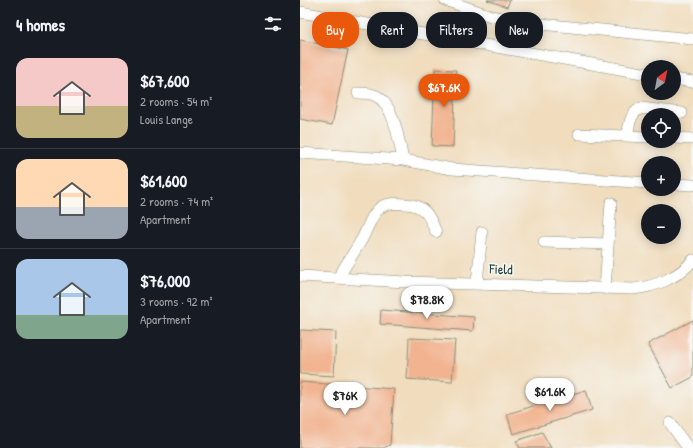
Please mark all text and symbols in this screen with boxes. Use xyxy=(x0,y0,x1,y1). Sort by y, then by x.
chip: Buy xyxy=(312,12,359,48)
chip: Rent xyxy=(367,12,418,48)
chip: Filters xyxy=(426,12,487,48)
chip: New xyxy=(495,12,543,48)
text: 4 homes xyxy=(16,13,65,36)
icon: filters xyxy=(262,13,284,35)
north arrow xyxy=(641,60,681,100)
map controls xyxy=(641,60,681,244)
text: $67,600 xyxy=(140,69,189,92)
icon: home xyxy=(48,74,96,122)
pin: $67.6K xyxy=(411,74,477,108)
text: $67.6K xyxy=(428,78,460,96)
text: 2 rooms · 54 m² xyxy=(140,92,212,110)
button: locate xyxy=(641,108,681,148)
text: Louis Lange xyxy=(140,110,193,128)
button: + xyxy=(641,156,681,196)
text: $61,600 xyxy=(140,169,187,192)
icon: home xyxy=(48,175,96,223)
text: 2 rooms · 74 m² xyxy=(140,192,213,210)
button: − xyxy=(641,204,681,244)
text: Apartment xyxy=(140,210,191,228)
street label: Field xyxy=(488,259,513,278)
text: $76,000 xyxy=(140,269,190,292)
icon: home xyxy=(48,275,96,323)
pin: $78.8K xyxy=(394,286,460,320)
text: $78.8K xyxy=(410,290,444,308)
text: 3 rooms · 92 m² xyxy=(140,292,212,310)
text: Apartment xyxy=(140,310,191,328)
pin: $61.6K xyxy=(517,378,583,412)
pin: $76K xyxy=(321,382,369,416)
text: $61.6K xyxy=(534,382,566,400)
text: $76K xyxy=(332,386,358,404)

